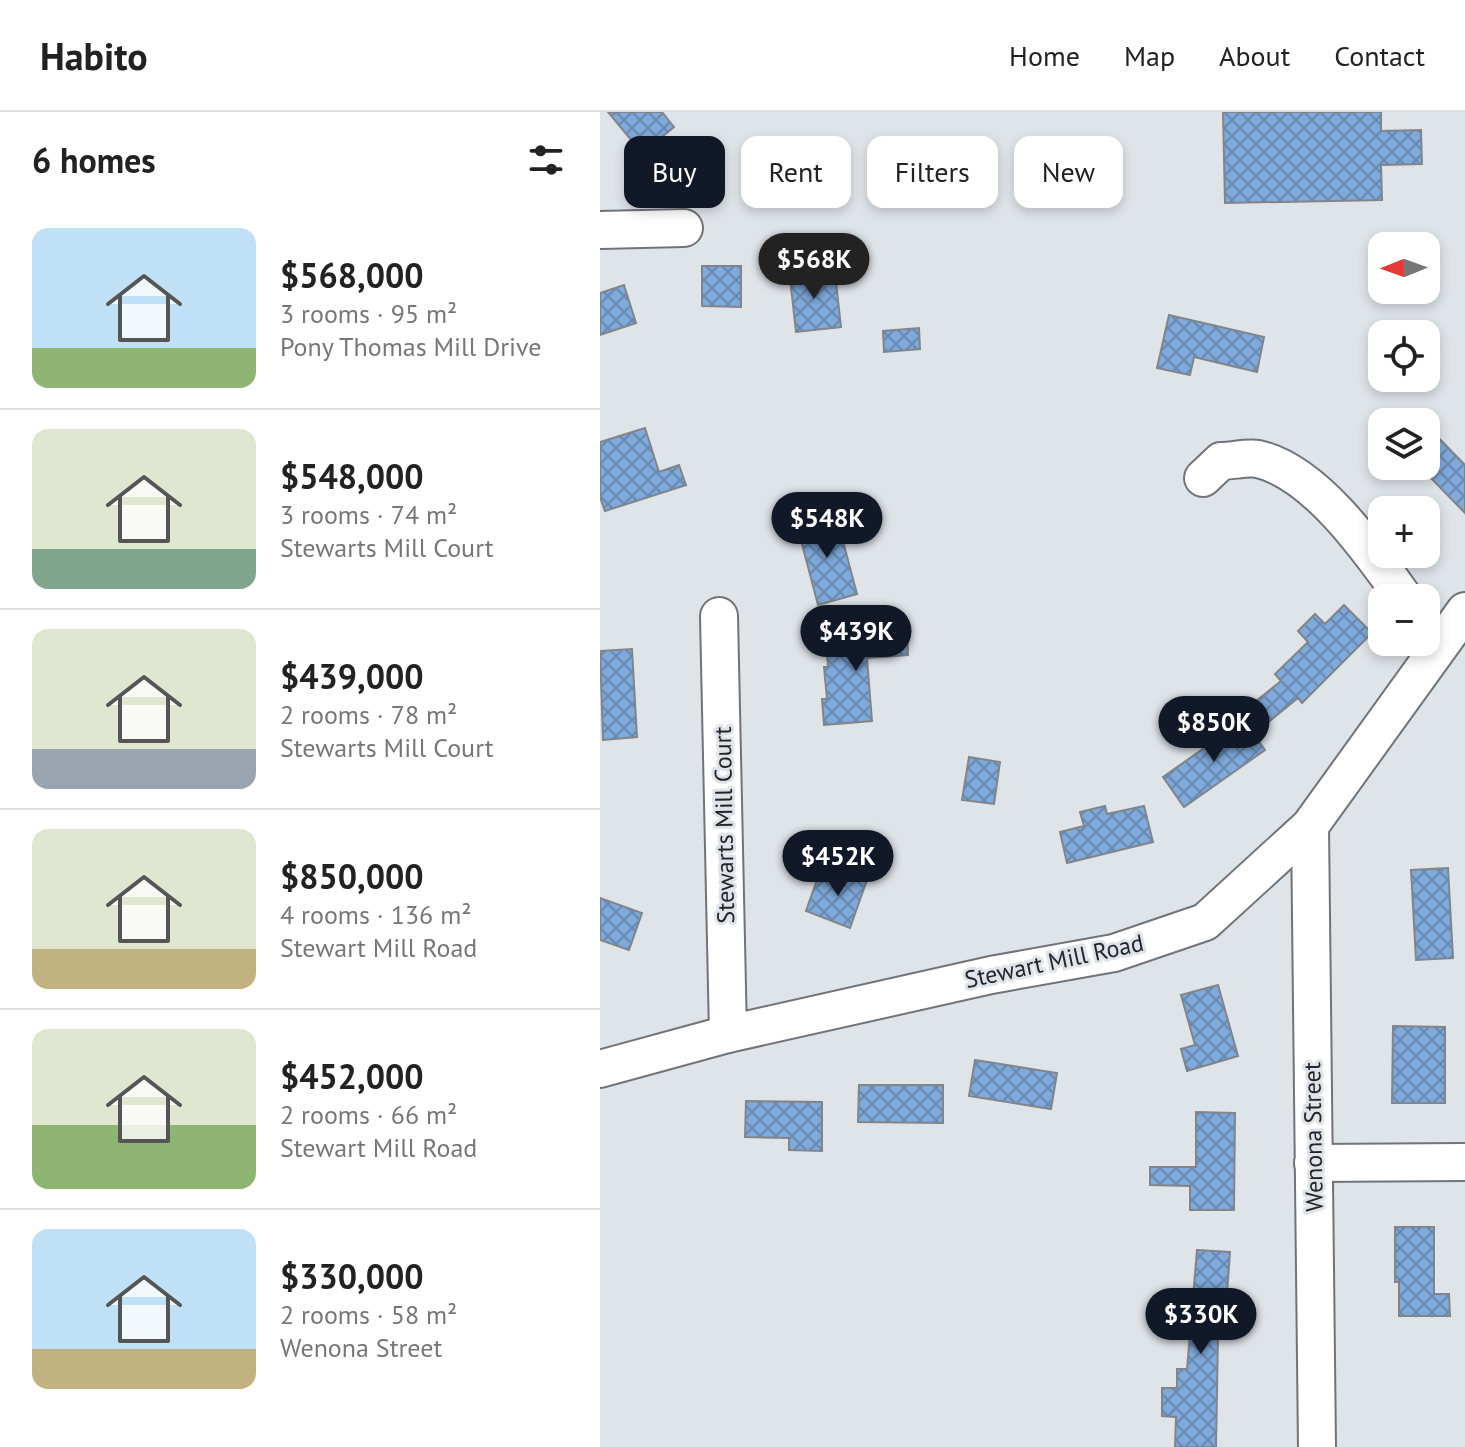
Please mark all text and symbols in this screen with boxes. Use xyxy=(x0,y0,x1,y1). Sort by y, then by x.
text: Habito xyxy=(40,31,148,80)
text: Home xyxy=(1009,37,1080,74)
text: Map xyxy=(1124,37,1175,74)
text: About xyxy=(1219,37,1290,74)
text: Contact xyxy=(1334,37,1425,74)
chip: Buy xyxy=(624,136,725,208)
chip: Rent xyxy=(741,136,851,208)
chip: Filters xyxy=(867,136,998,208)
chip: New xyxy=(1014,136,1123,208)
text: 6 homes xyxy=(32,138,156,182)
icon: filters xyxy=(524,138,568,182)
north arrow xyxy=(1368,232,1440,304)
map controls xyxy=(1368,232,1440,656)
pin: $568K xyxy=(758,233,870,301)
text: $568K xyxy=(776,242,852,275)
text: $568,000 xyxy=(280,253,424,297)
icon: home xyxy=(96,260,192,356)
text: 3 rooms · 95 m² xyxy=(280,297,457,330)
button: locate xyxy=(1368,320,1440,392)
text: Pony Thomas Mill Drive xyxy=(280,330,541,363)
button: layers xyxy=(1368,408,1440,480)
text: $548,000 xyxy=(280,454,424,498)
icon: home xyxy=(96,461,192,557)
pin: $548K xyxy=(771,492,883,560)
button: + xyxy=(1368,496,1440,568)
text: 3 rooms · 74 m² xyxy=(280,498,457,531)
text: $548K xyxy=(789,501,865,534)
text: Stewarts Mill Court xyxy=(280,531,494,564)
button: − xyxy=(1368,584,1440,656)
pin: $439K xyxy=(800,605,912,673)
text: $439K xyxy=(818,614,894,647)
text: $439,000 xyxy=(280,654,424,698)
icon: home xyxy=(96,661,192,757)
pin: $850K xyxy=(1158,696,1270,764)
text: 2 rooms · 78 m² xyxy=(280,698,457,731)
text: $850K xyxy=(1176,705,1252,738)
street label: Stewarts Mill Court xyxy=(707,726,741,924)
text: Stewarts Mill Court xyxy=(280,731,494,764)
pin: $452K xyxy=(782,830,894,898)
text: $452K xyxy=(800,839,876,872)
text: $850,000 xyxy=(280,854,424,898)
icon: home xyxy=(96,861,192,957)
text: 4 rooms · 136 m² xyxy=(280,898,472,931)
street label: Stewart Mill Road xyxy=(962,927,1146,995)
text: Stewart Mill Road xyxy=(280,931,477,964)
text: $452,000 xyxy=(280,1054,424,1098)
icon: home xyxy=(96,1061,192,1157)
street label: Wenona Street xyxy=(1296,1062,1330,1212)
text: 2 rooms · 66 m² xyxy=(280,1098,457,1131)
text: Stewart Mill Road xyxy=(280,1131,477,1164)
text: $330,000 xyxy=(280,1254,424,1298)
icon: home xyxy=(96,1261,192,1357)
pin: $330K xyxy=(1145,1288,1257,1356)
text: $330K xyxy=(1163,1297,1239,1330)
text: 2 rooms · 58 m² xyxy=(280,1298,457,1331)
text: Wenona Street xyxy=(280,1331,442,1364)

